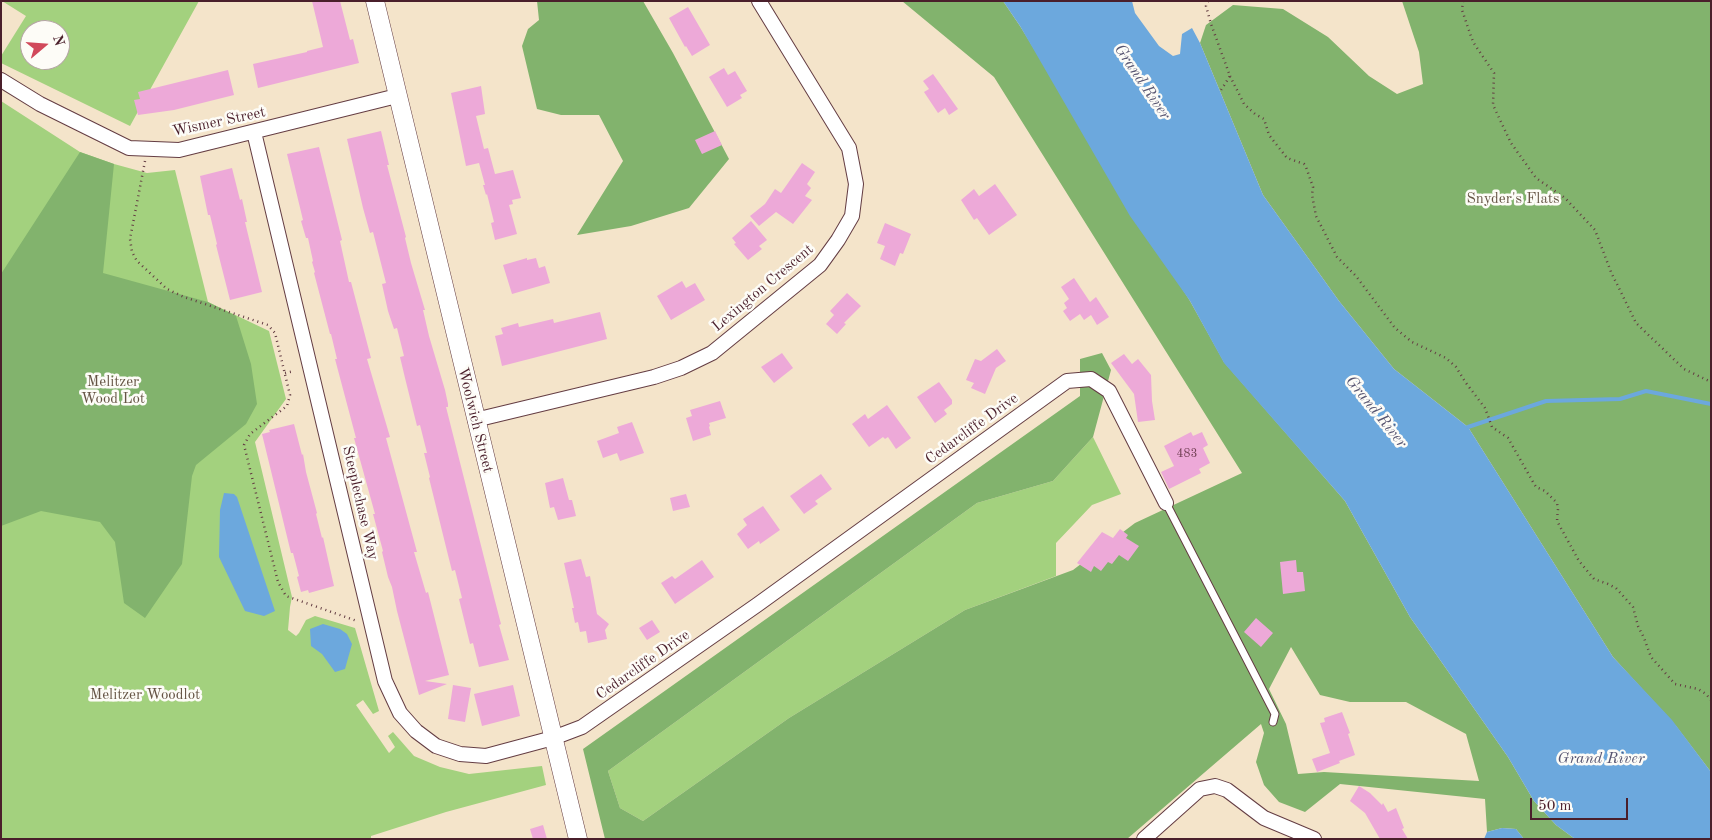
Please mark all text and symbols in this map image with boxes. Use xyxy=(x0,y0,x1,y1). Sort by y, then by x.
north arrow xyxy=(20,20,70,70)
text: N xyxy=(50,33,67,48)
water label: Grand River xyxy=(1110,40,1174,124)
street label: Wismer Street xyxy=(171,103,267,141)
park label: Snyder's Flats xyxy=(1466,190,1560,208)
street label: Lexington Crescent xyxy=(709,240,817,336)
street label: Woolwich Street xyxy=(453,365,497,475)
water label: Grand River xyxy=(1341,372,1411,452)
park label: Melitzer Wood Lot xyxy=(81,373,145,408)
street label: Cedarcliffe Drive xyxy=(922,389,1022,469)
street label: Steeplechase Way xyxy=(338,444,382,562)
house number: 483 xyxy=(1177,447,1197,461)
street label: Cedarcliffe Drive xyxy=(593,626,693,704)
park label: Melitzer Woodlot xyxy=(90,686,200,704)
water label: Grand River xyxy=(1557,749,1645,769)
scale bar xyxy=(1532,788,1630,820)
text: 50 m xyxy=(1538,799,1572,814)

